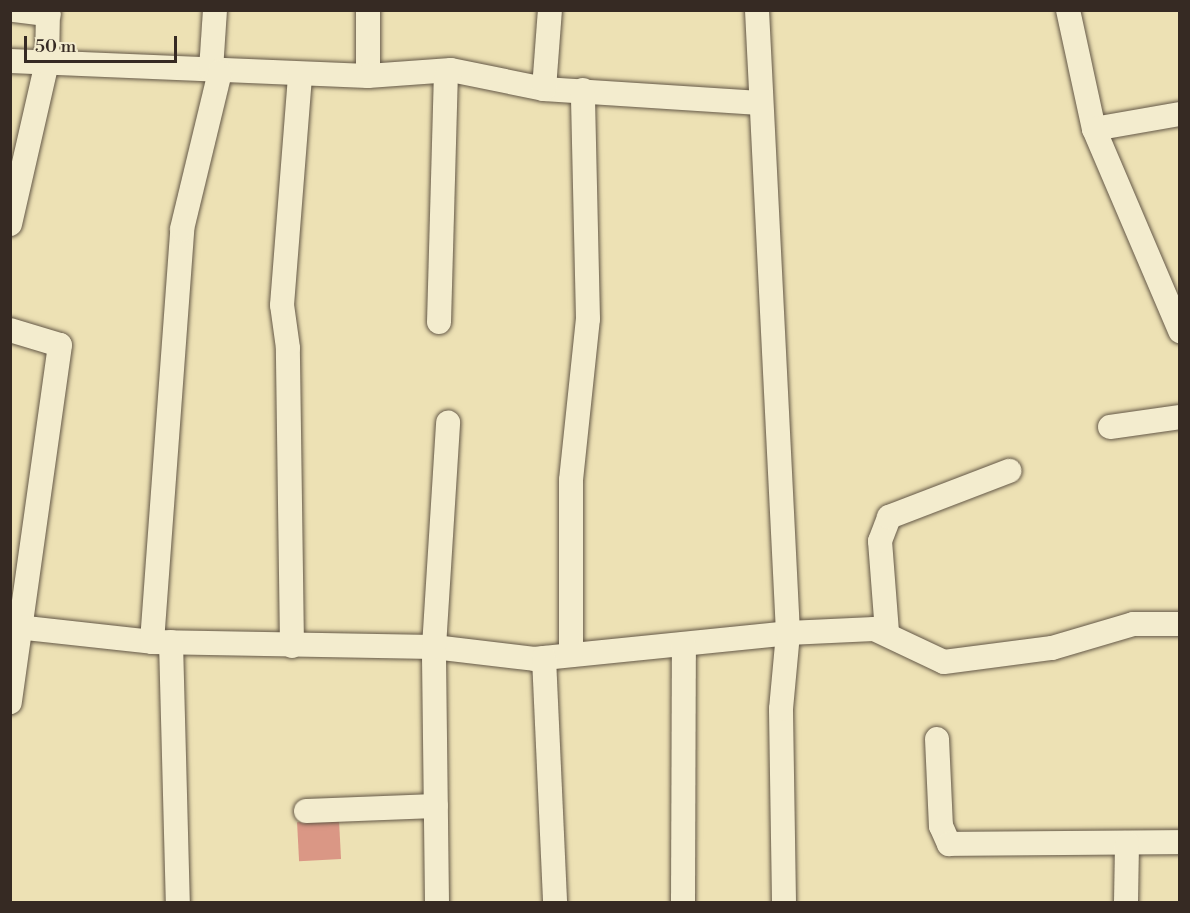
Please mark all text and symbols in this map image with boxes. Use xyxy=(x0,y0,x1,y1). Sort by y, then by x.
scale bar xyxy=(27,24,180,62)
text: 50 m xyxy=(35,35,76,58)

